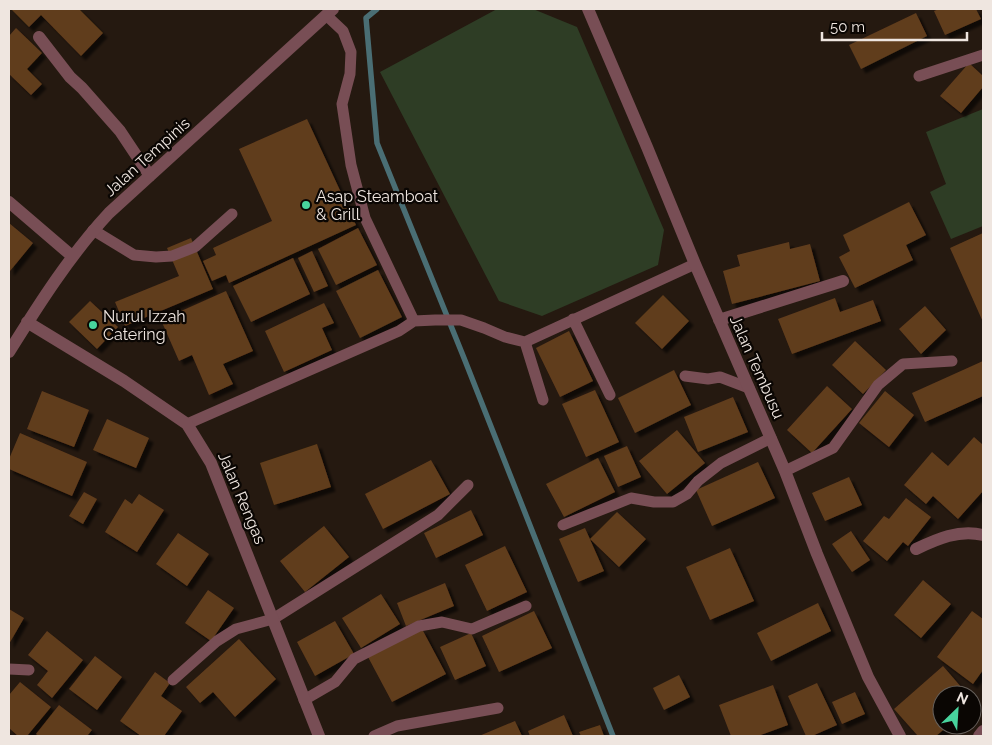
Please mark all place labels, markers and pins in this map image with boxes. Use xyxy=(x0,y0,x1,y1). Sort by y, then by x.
place label: Asap Steamboat & Grill xyxy=(316,187,439,224)
marker: Asap Steamboat & Grill xyxy=(300,199,312,211)
place label: Nurul Izzah Catering xyxy=(103,307,186,344)
marker: Nurul Izzah Catering xyxy=(87,319,99,331)

